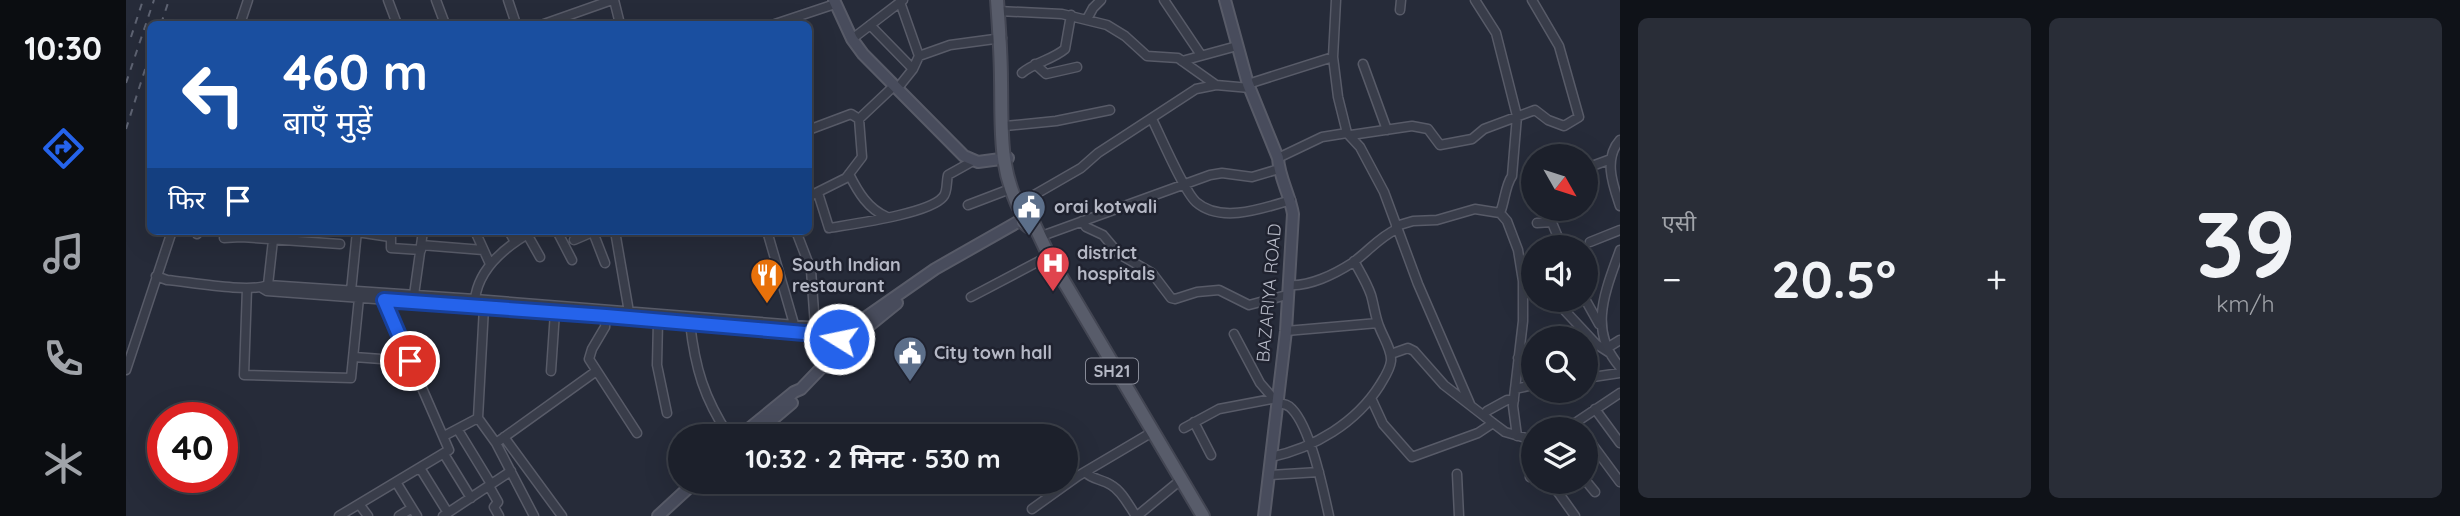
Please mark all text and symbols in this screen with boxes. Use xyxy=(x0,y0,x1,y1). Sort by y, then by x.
text: 10:30 xyxy=(24,28,102,68)
text: 460 m xyxy=(283,41,428,102)
icon: left xyxy=(168,49,259,140)
text: बाएँ मुड़ें xyxy=(283,102,372,142)
icon: directions xyxy=(39,124,88,173)
north arrow xyxy=(1521,144,1598,220)
map controls xyxy=(1521,144,1598,494)
icon: arrive xyxy=(219,182,257,220)
text: फिर xyxy=(168,183,205,216)
text: 39 xyxy=(2195,186,2296,300)
public building icon: orai kotwali xyxy=(1010,188,1048,237)
place label: orai kotwali xyxy=(1054,195,1157,218)
text: एसी xyxy=(1662,208,1696,237)
street label: BAZARIYA ROAD xyxy=(1251,223,1286,363)
icon: music xyxy=(39,229,88,278)
button: sound xyxy=(1521,235,1598,312)
place label: district hospitals xyxy=(1077,241,1156,285)
hospital icon: district hospitals xyxy=(1034,244,1072,293)
text: 20.5° xyxy=(1771,246,1896,311)
place label: South Indian restaurant xyxy=(792,253,901,297)
text: − xyxy=(1662,255,1682,303)
text: + xyxy=(1986,255,2007,303)
restaurant icon: South Indian restaurant xyxy=(748,256,786,305)
text: km/h xyxy=(2216,289,2275,318)
position arrow xyxy=(802,302,876,376)
button: search xyxy=(1521,326,1598,403)
pin xyxy=(380,331,440,391)
icon: phone xyxy=(39,334,88,383)
public building icon: City town hall xyxy=(891,334,929,383)
place label: City town hall xyxy=(934,341,1052,364)
icon: arrive xyxy=(391,342,429,380)
road number: SH21 xyxy=(1086,358,1138,384)
speed limit sign: 40 xyxy=(147,402,238,493)
button: layers xyxy=(1521,417,1598,494)
icon: climate xyxy=(39,439,88,488)
text: 10:32 · 2 मिनट · 530 m xyxy=(745,442,1001,475)

